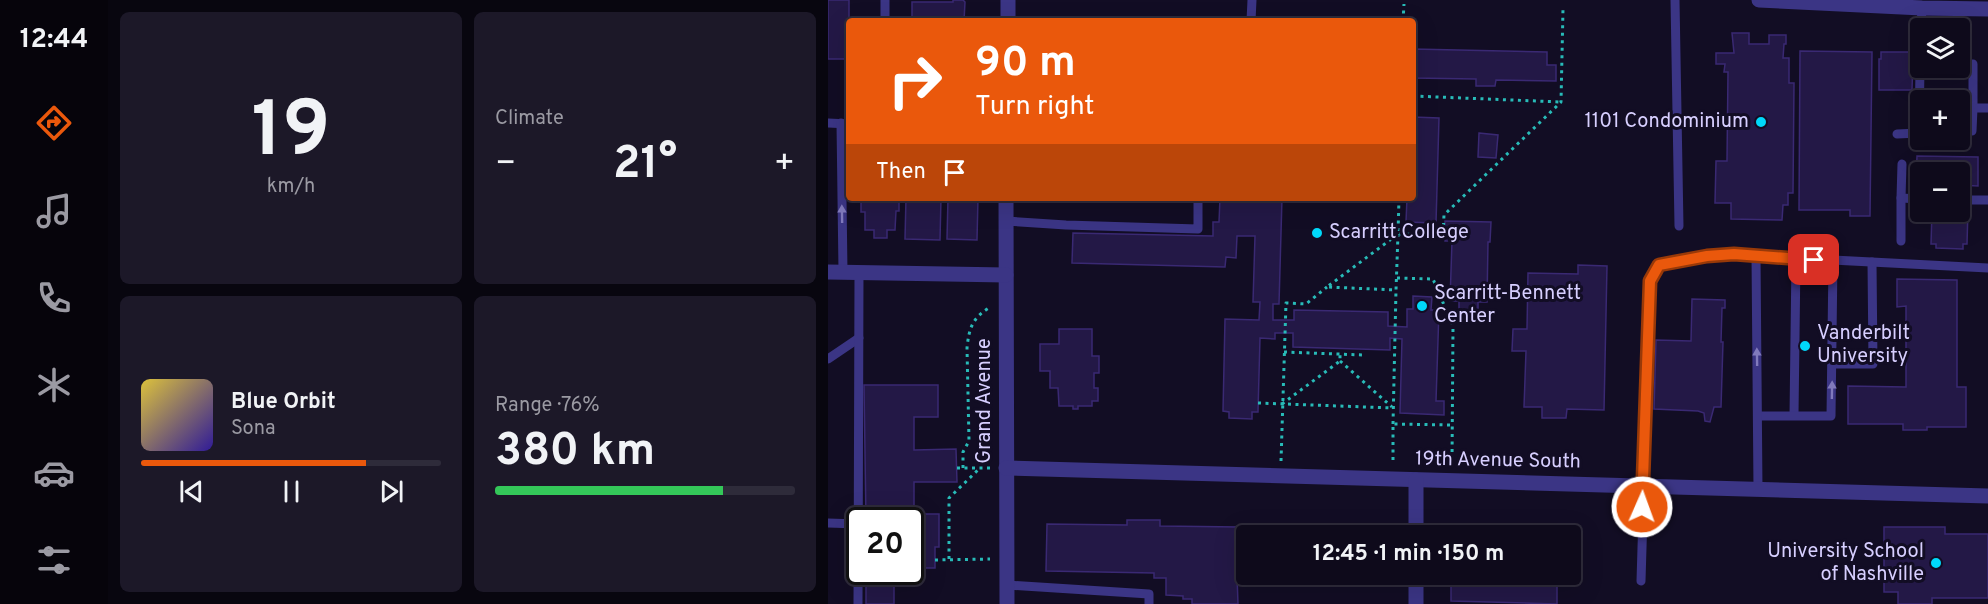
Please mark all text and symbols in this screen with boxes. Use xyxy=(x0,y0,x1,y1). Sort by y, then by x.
map controls xyxy=(1910,18,1970,222)
button: layers xyxy=(1910,18,1970,78)
text: 12:44 xyxy=(20,23,88,57)
text: 90 m xyxy=(975,38,1076,91)
icon: right xyxy=(876,42,954,120)
text: 19 xyxy=(251,85,331,184)
text: Turn right xyxy=(975,90,1094,124)
button: + xyxy=(1910,90,1970,150)
icon: directions xyxy=(33,102,75,144)
text: Climate xyxy=(495,106,564,132)
place label: 1101 Condominium xyxy=(1584,109,1749,135)
marker: 1101 Condominium xyxy=(1754,115,1768,129)
text: 21° xyxy=(613,137,677,194)
text: − xyxy=(495,144,516,186)
text: + xyxy=(774,144,795,186)
icon: arrive xyxy=(938,156,971,189)
text: Then xyxy=(876,159,926,186)
button: − xyxy=(1910,162,1970,222)
text: km/h xyxy=(267,174,315,200)
icon: music xyxy=(33,190,75,232)
one-way arrow xyxy=(837,205,847,224)
place label: Scarritt College xyxy=(1329,220,1469,246)
marker: Scarritt College xyxy=(1310,226,1324,240)
pin xyxy=(1788,234,1839,285)
icon: arrive xyxy=(1797,243,1830,276)
icon: phone xyxy=(33,277,75,319)
place label: Scarritt-Bennett Center xyxy=(1434,281,1581,330)
marker: Scarritt-Bennett Center xyxy=(1415,299,1429,313)
place label: Vanderbilt University xyxy=(1817,321,1910,370)
street label: Grand Avenue xyxy=(972,338,998,464)
marker: Vanderbilt University xyxy=(1798,339,1812,353)
one-way arrow xyxy=(1752,348,1762,367)
icon: climate xyxy=(33,364,75,406)
one-way arrow xyxy=(1827,380,1837,399)
text: Blue Orbit xyxy=(231,389,336,416)
text: Range · 76% xyxy=(495,393,600,419)
text: Sona xyxy=(231,416,276,442)
text: 380 km xyxy=(495,424,655,481)
street label: 19th Avenue South xyxy=(1415,447,1581,475)
icon: car xyxy=(33,452,75,494)
icon: previous xyxy=(175,475,208,508)
icon: pause xyxy=(275,475,308,508)
icon: next xyxy=(375,475,408,508)
position arrow xyxy=(1610,475,1674,539)
speed limit sign: 20 xyxy=(846,507,924,585)
icon: filters xyxy=(33,539,75,581)
place label: University School of Nashville xyxy=(1767,539,1924,588)
text: 12:45 · 1 min · 150 m xyxy=(1313,541,1504,568)
marker: University School of Nashville xyxy=(1929,556,1943,570)

